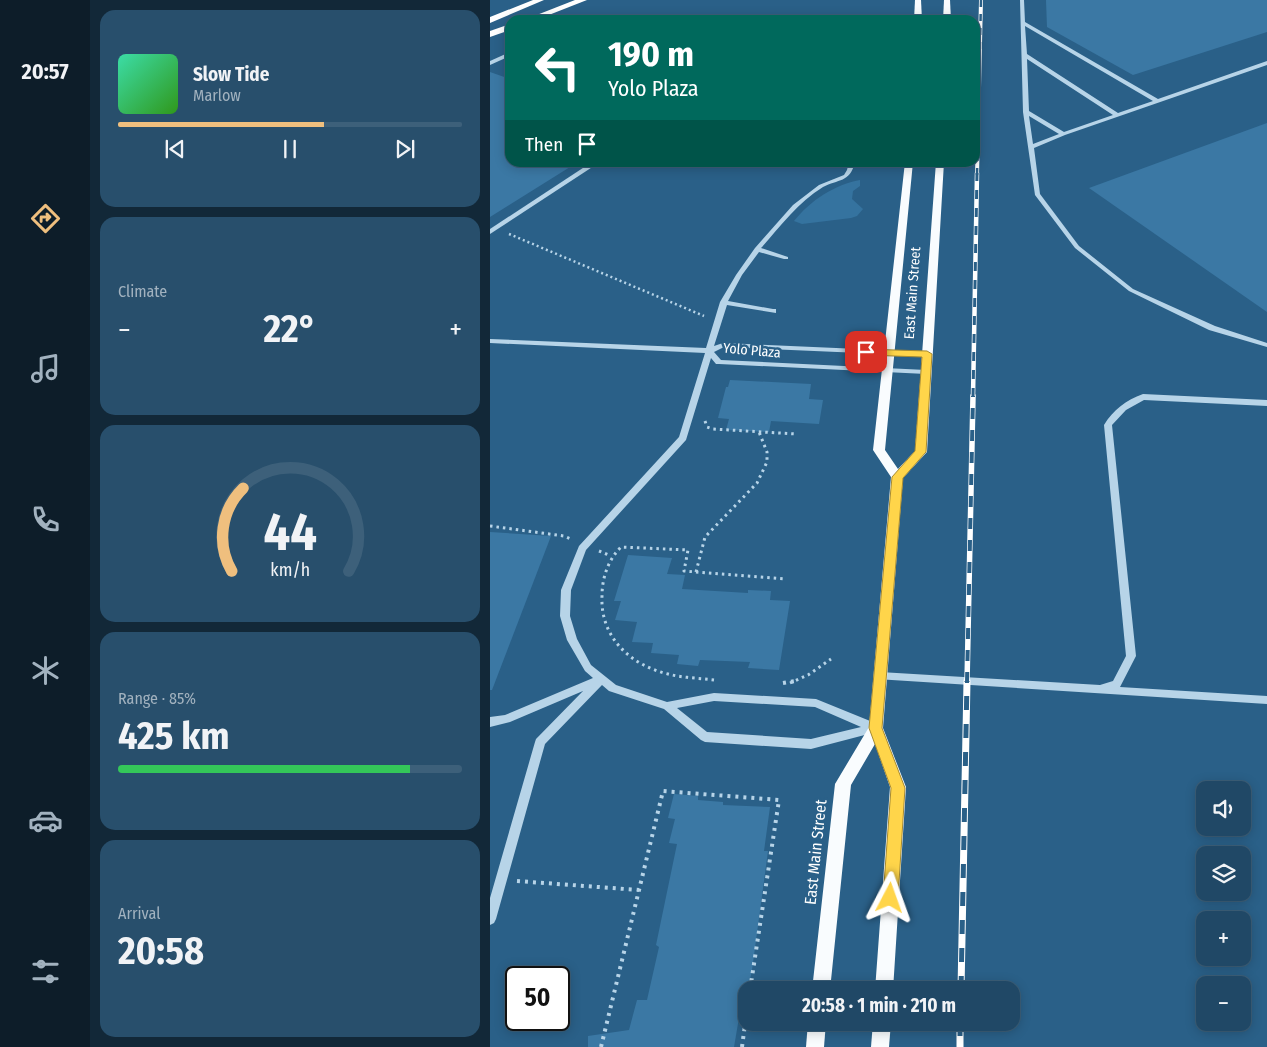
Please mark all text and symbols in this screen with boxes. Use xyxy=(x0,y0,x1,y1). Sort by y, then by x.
text: 190 m xyxy=(608,33,694,75)
icon: left xyxy=(525,35,590,100)
text: 20:57 xyxy=(21,58,69,85)
text: Slow Tide xyxy=(193,63,269,86)
text: Yolo Plaza xyxy=(608,75,699,102)
text: Marlow xyxy=(193,86,241,105)
icon: arrive xyxy=(573,130,601,158)
text: Then xyxy=(525,133,563,156)
icon: previous xyxy=(161,135,189,163)
icon: pause xyxy=(276,135,304,163)
icon: next xyxy=(391,135,419,163)
icon: directions xyxy=(28,201,63,236)
street label: East Main Street xyxy=(901,246,924,340)
text: Climate xyxy=(118,282,167,301)
text: 22° xyxy=(263,306,316,352)
text: − xyxy=(118,313,131,346)
text: + xyxy=(449,313,462,346)
pin xyxy=(845,331,887,373)
icon: arrive xyxy=(852,338,880,366)
street label: Yolo Plaza xyxy=(722,340,782,361)
icon: music xyxy=(28,351,63,386)
text: 44 xyxy=(263,501,317,564)
icon: phone xyxy=(28,502,63,537)
text: km/h xyxy=(270,559,310,581)
icon: climate xyxy=(28,653,63,688)
text: Range · 85% xyxy=(118,689,196,708)
text: 425 km xyxy=(118,713,230,759)
map controls xyxy=(1196,781,1251,1031)
button: sound xyxy=(1196,781,1251,836)
street label: East Main Street xyxy=(801,798,831,906)
icon: car xyxy=(28,803,63,838)
button: layers xyxy=(1196,846,1251,901)
position arrow xyxy=(863,871,915,923)
text: Arrival xyxy=(118,904,160,923)
button: + xyxy=(1196,911,1251,966)
text: 20:58 xyxy=(118,928,204,974)
icon: filters xyxy=(28,954,63,989)
speed limit sign: 50 xyxy=(505,966,570,1031)
button: − xyxy=(1196,976,1251,1031)
text: 20:58 · 1 min · 210 m xyxy=(802,994,956,1017)

